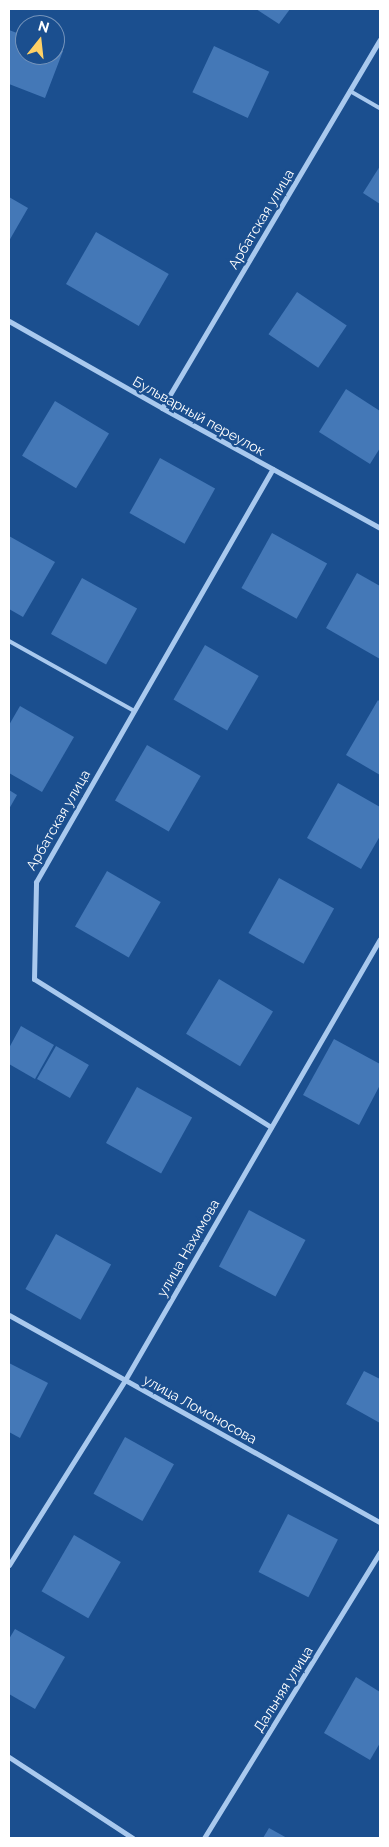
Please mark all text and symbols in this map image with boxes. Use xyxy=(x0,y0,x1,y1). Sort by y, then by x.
north arrow xyxy=(15,15,65,65)
text: N xyxy=(37,17,51,36)
street label: Арбатская улица xyxy=(224,166,298,272)
street label: Бульварный переулок xyxy=(130,373,268,459)
street label: Арбатская улица xyxy=(22,767,94,873)
street label: улица Нахимова xyxy=(153,1196,223,1300)
street label: улица Ломоносова xyxy=(140,1371,260,1447)
street label: Дальняя улица xyxy=(250,1643,316,1735)

